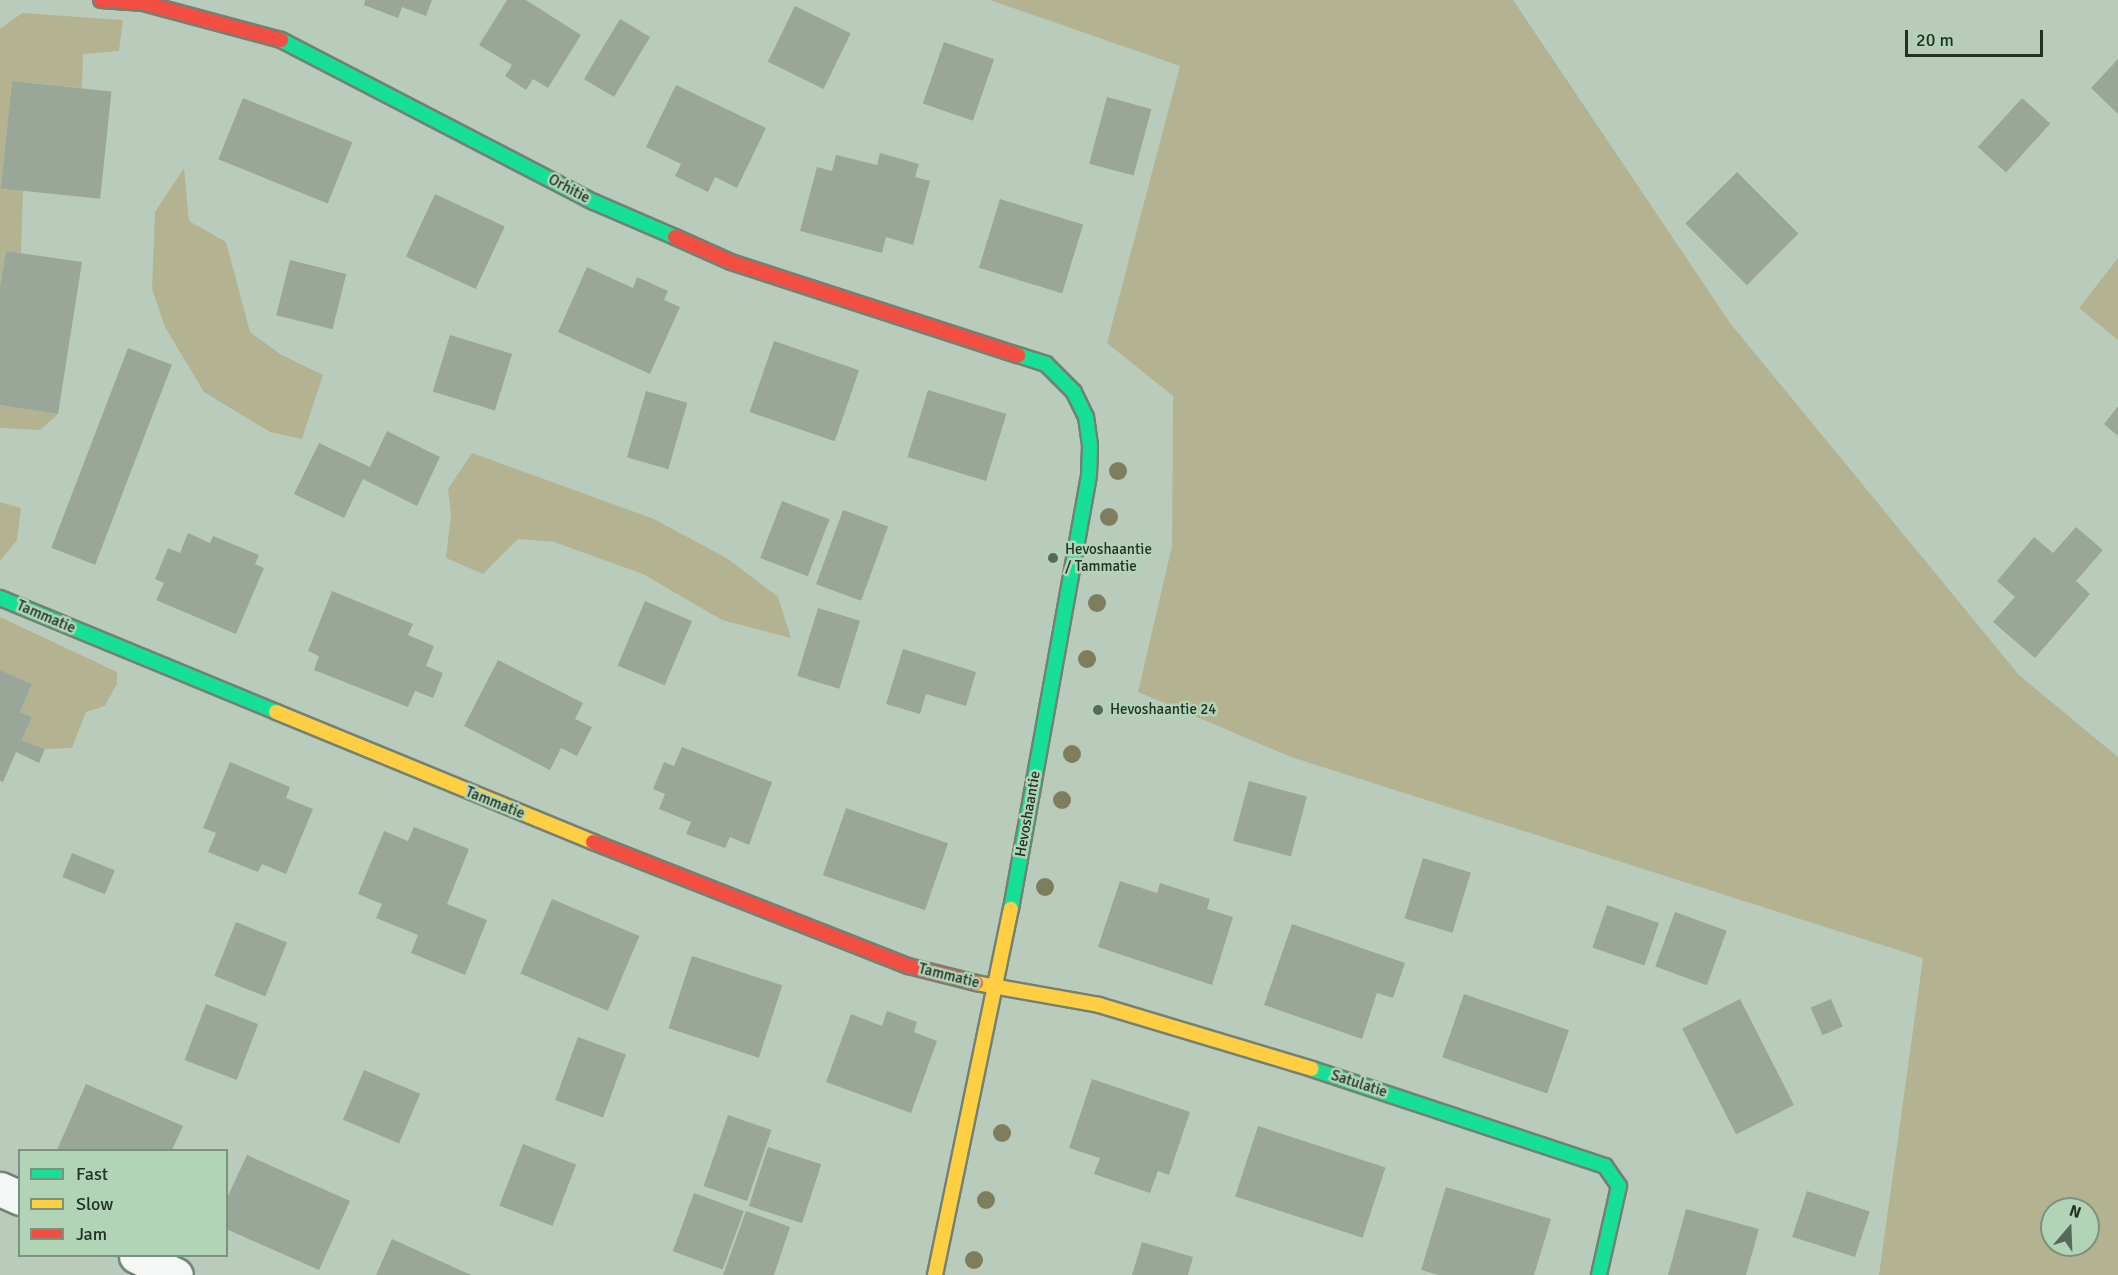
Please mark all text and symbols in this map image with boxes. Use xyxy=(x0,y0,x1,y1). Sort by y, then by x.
scale bar xyxy=(1908,18,2046,56)
text: 20 m xyxy=(1916,29,1954,51)
street label: Orhitie xyxy=(545,171,593,207)
place label: Hevoshaantie / Tammatie xyxy=(1065,540,1152,575)
marker: Hevoshaantie / Tammatie xyxy=(1046,551,1060,565)
street label: Tammatie xyxy=(14,597,78,637)
place label: Hevoshaantie 24 xyxy=(1110,701,1216,719)
marker: Hevoshaantie 24 xyxy=(1091,703,1105,717)
street label: Hevoshaantie xyxy=(1012,770,1044,858)
street label: Tammatie xyxy=(463,783,527,823)
street label: Tammatie xyxy=(917,960,981,992)
street label: Satulatie xyxy=(1329,1066,1389,1102)
legend xyxy=(18,1149,228,1257)
text: Fast xyxy=(76,1163,108,1185)
text: Slow xyxy=(76,1193,113,1215)
north arrow xyxy=(2040,1197,2100,1257)
text: N xyxy=(2067,1201,2084,1223)
text: Jam xyxy=(76,1223,107,1245)

